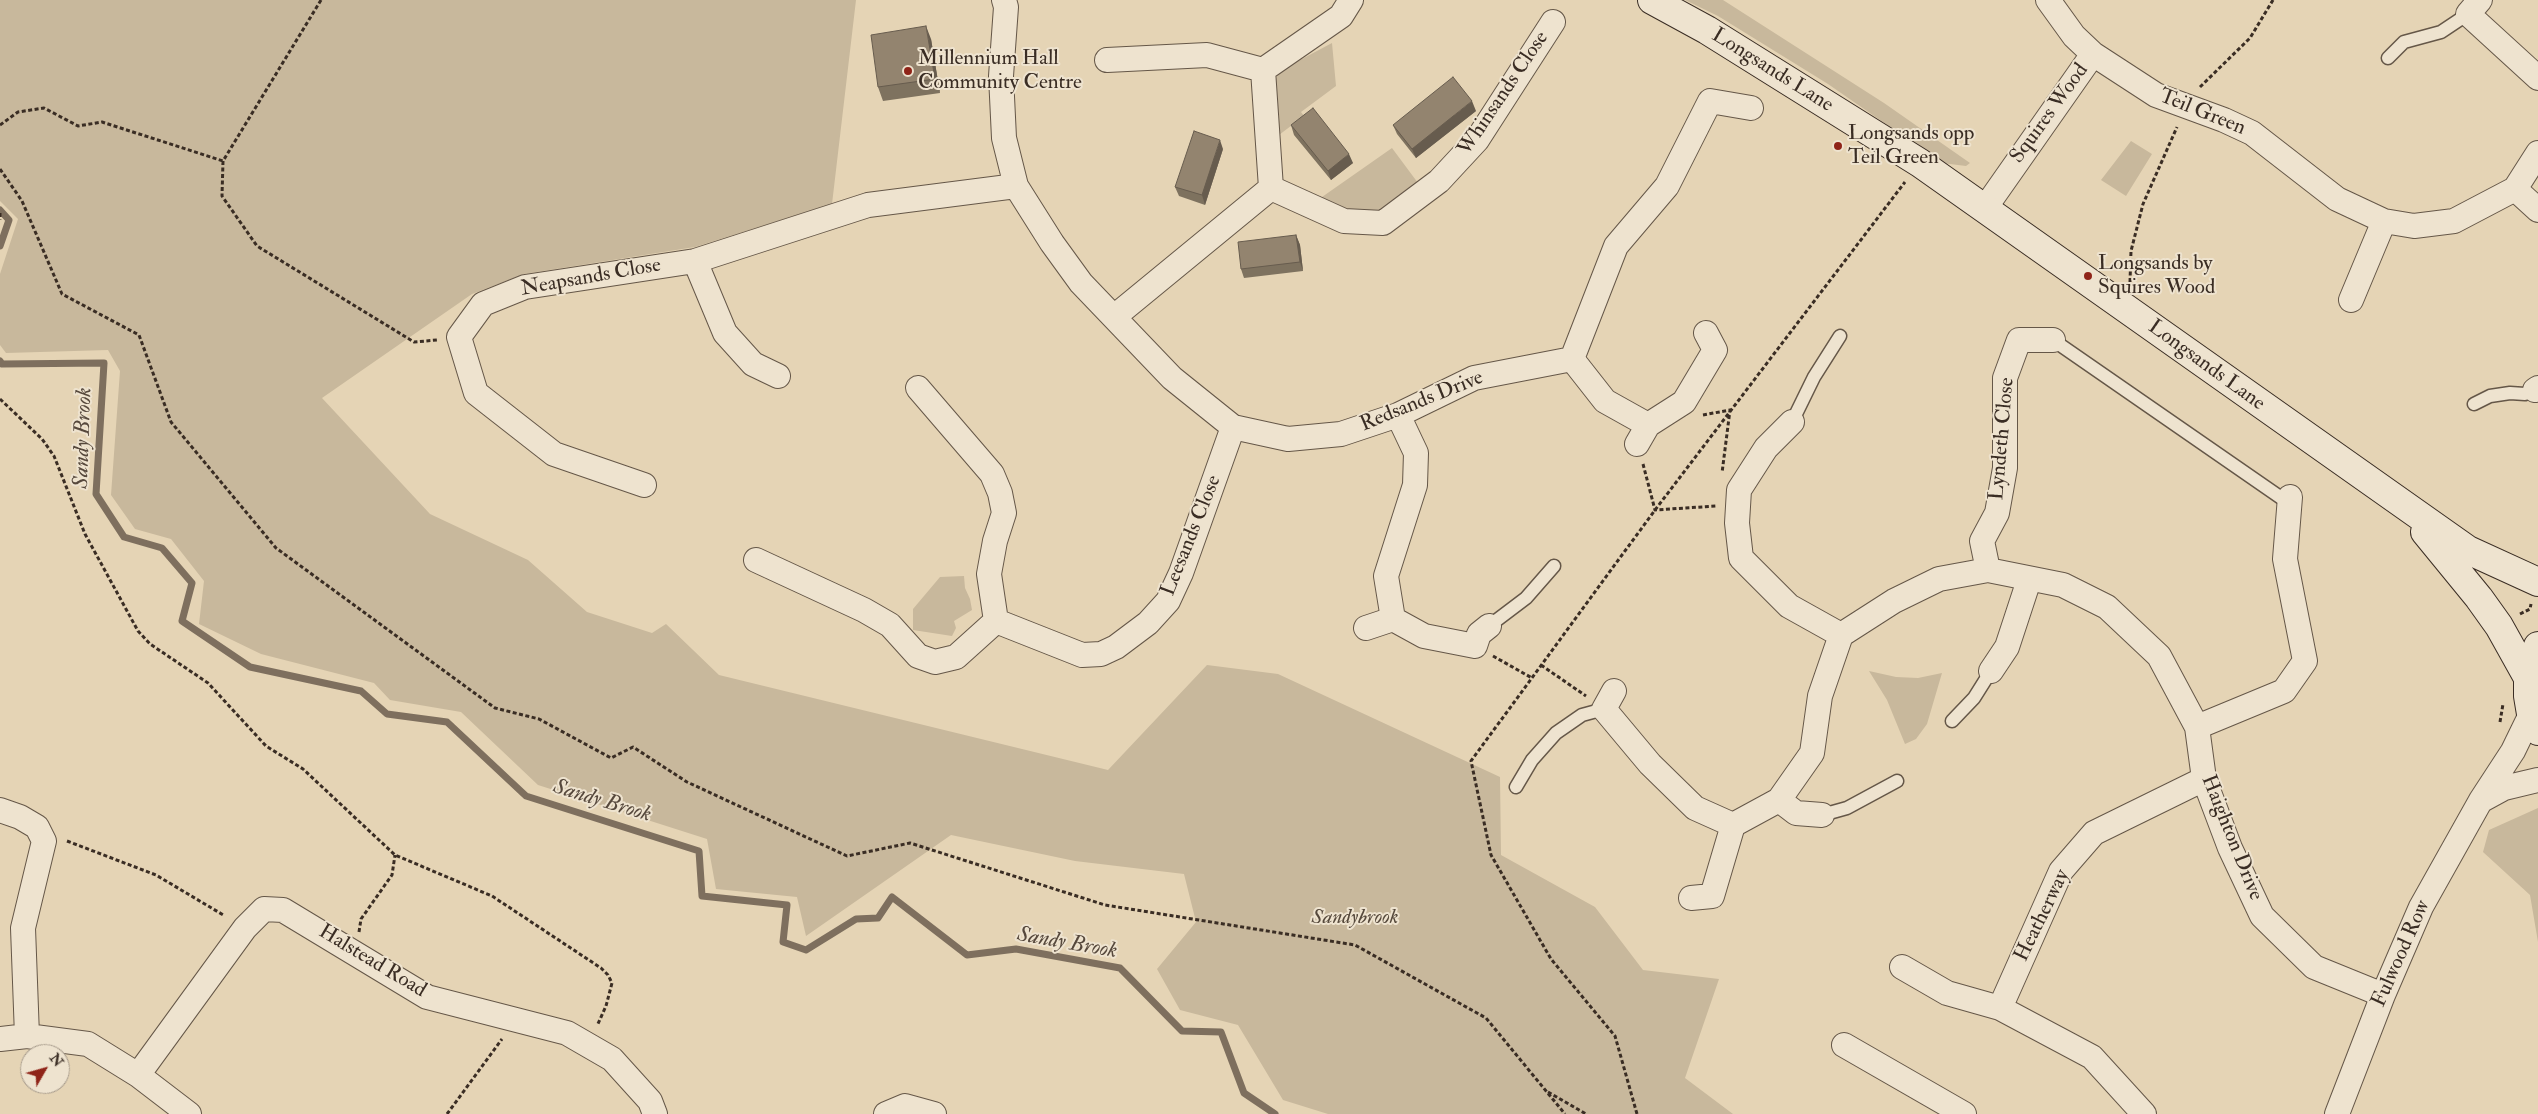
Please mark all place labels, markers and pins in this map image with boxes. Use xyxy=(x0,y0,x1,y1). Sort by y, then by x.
place label: Millennium Hall Community Centre xyxy=(918,46,1082,96)
marker: Millennium Hall Community Centre xyxy=(902,65,914,77)
place label: Longsands opp Teil Green xyxy=(1848,121,1974,171)
marker: Longsands opp Teil Green xyxy=(1832,140,1844,152)
place label: Longsands by Squires Wood xyxy=(2098,251,2215,301)
marker: Longsands by Squires Wood xyxy=(2082,270,2094,282)

